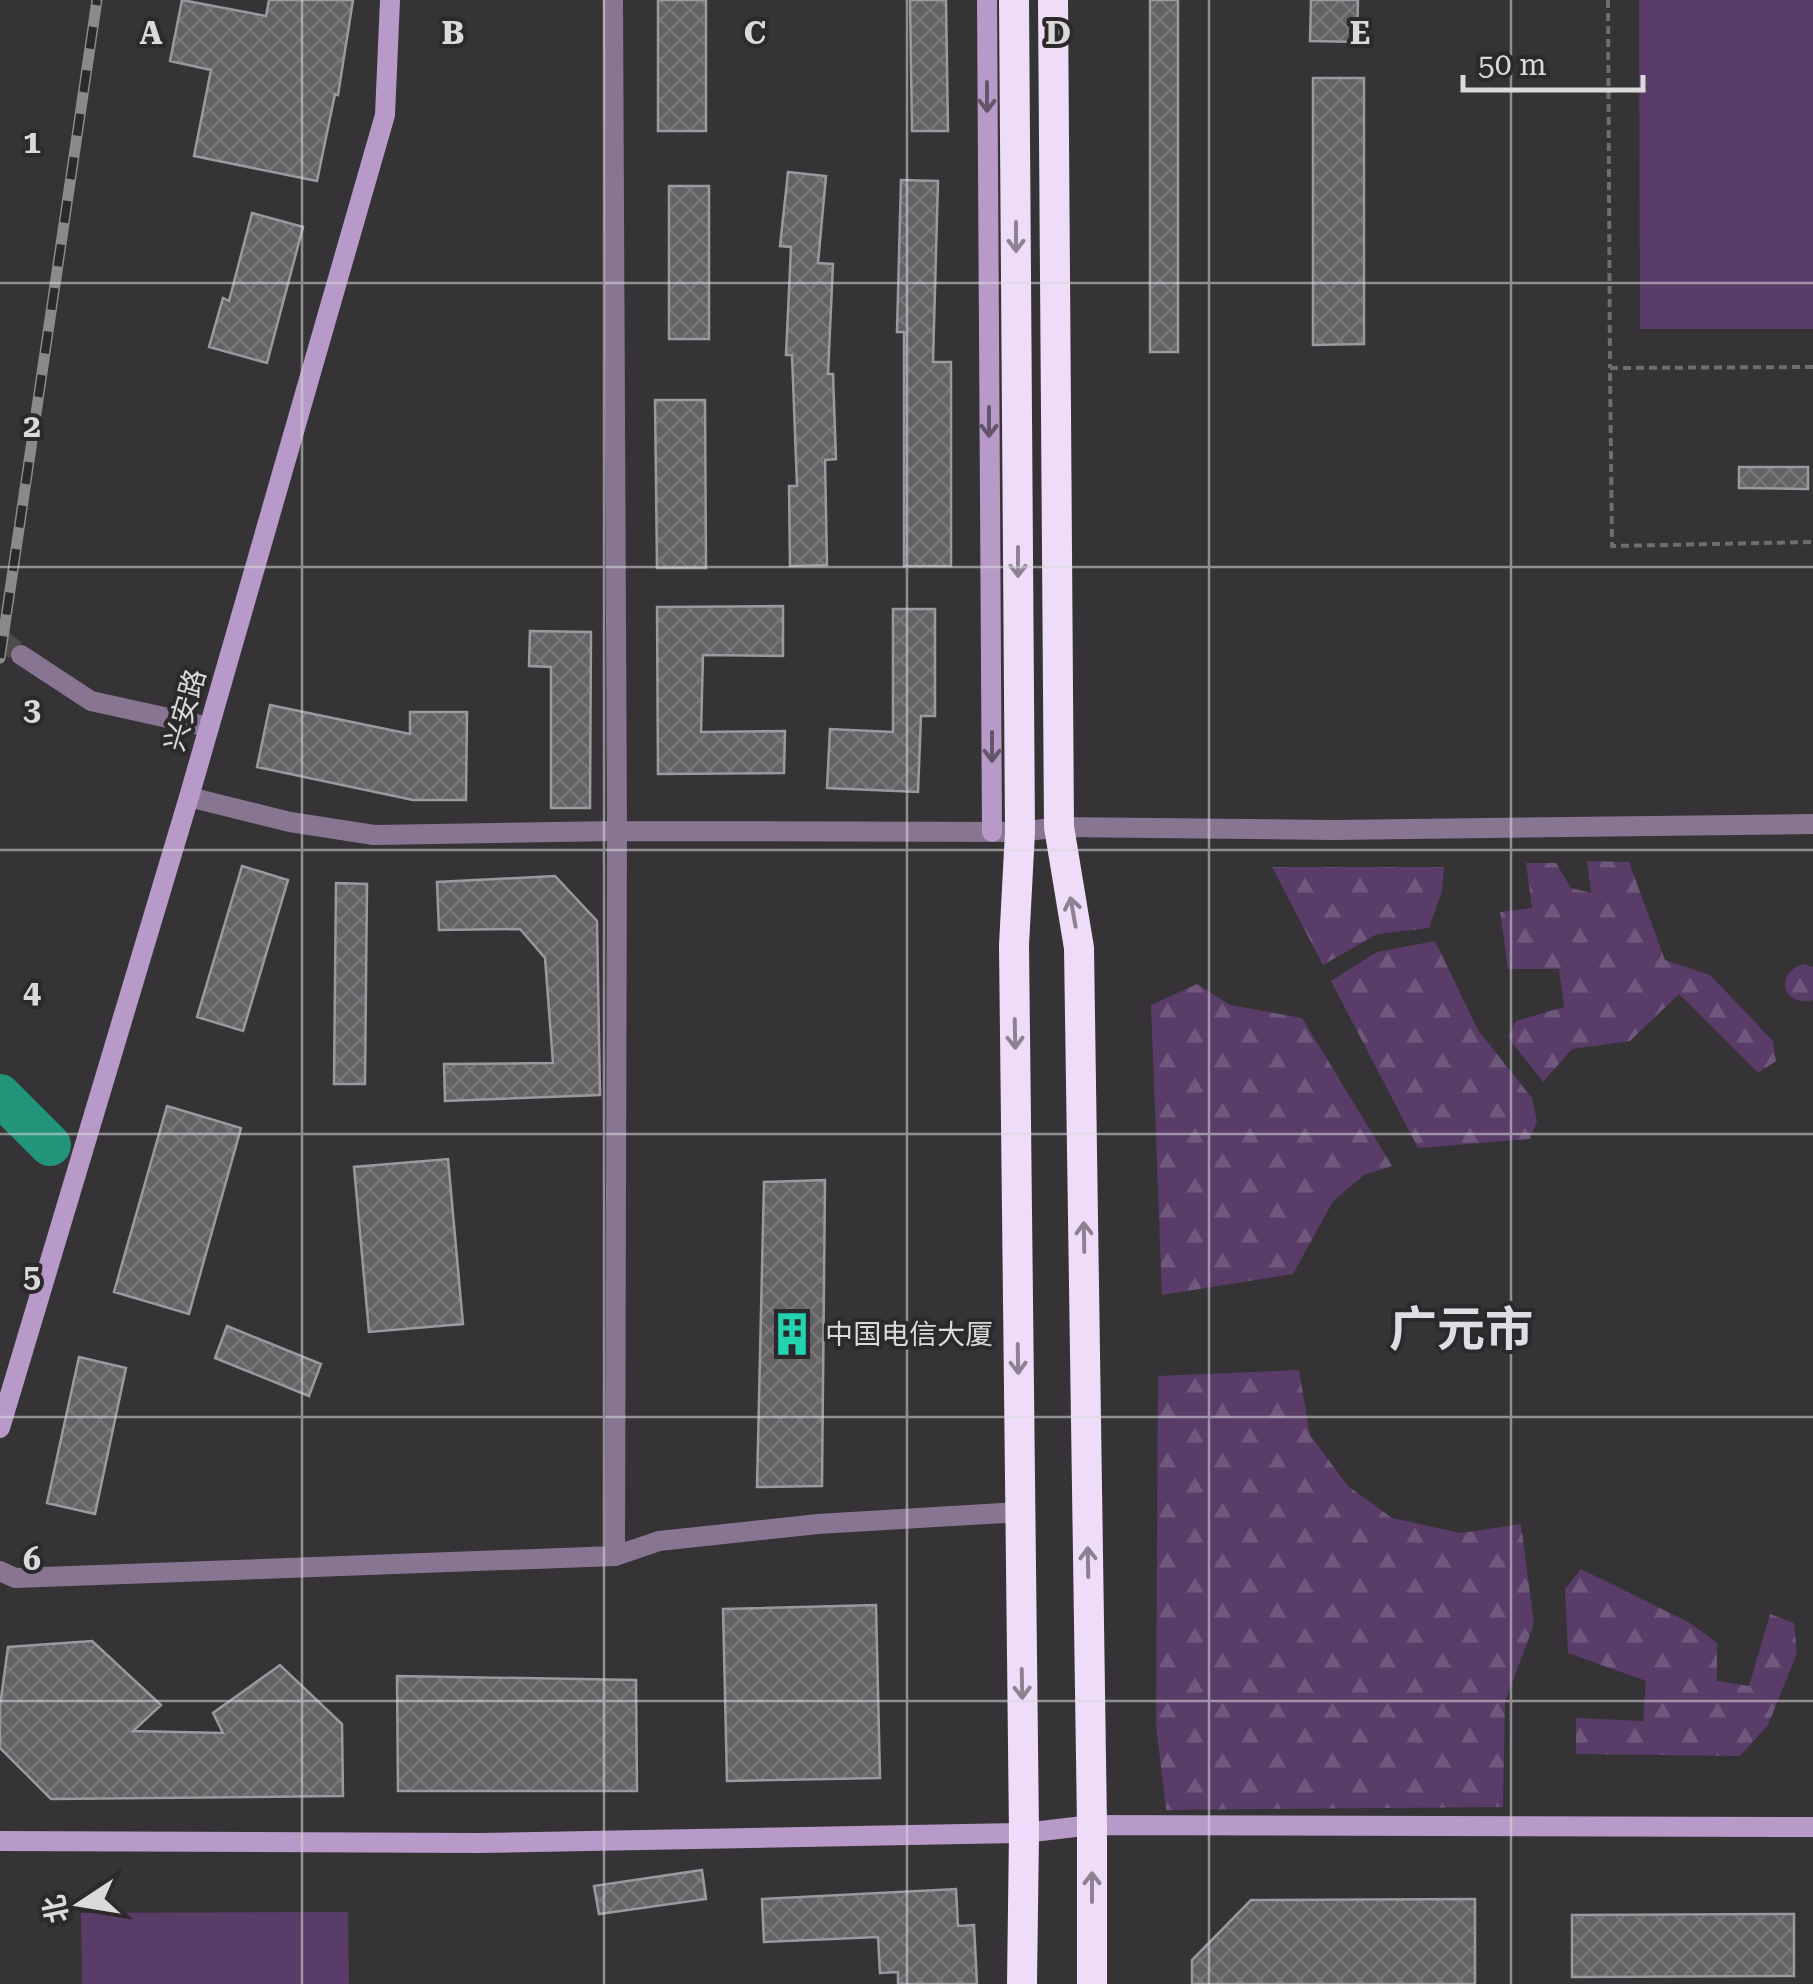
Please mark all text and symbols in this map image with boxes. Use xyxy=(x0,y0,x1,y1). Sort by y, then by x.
text: A xyxy=(139,14,163,52)
text: B xyxy=(441,14,465,52)
text: C xyxy=(744,14,766,52)
text: D xyxy=(1045,14,1071,52)
text: E xyxy=(1350,14,1370,52)
scale bar xyxy=(1463,30,1643,92)
text: 50 m xyxy=(1478,47,1547,82)
one-way arrow xyxy=(978,80,996,113)
text: 1 xyxy=(23,123,41,161)
one-way arrow xyxy=(1006,220,1026,253)
one-way arrow xyxy=(980,406,998,438)
text: 2 xyxy=(23,407,41,445)
one-way arrow xyxy=(1008,546,1028,578)
street label: 兴安路 xyxy=(158,665,212,755)
text: 3 xyxy=(23,690,41,728)
one-way arrow xyxy=(982,731,1001,763)
one-way arrow xyxy=(1063,896,1082,929)
text: 4 xyxy=(23,973,41,1011)
one-way arrow xyxy=(1006,1016,1024,1049)
one-way arrow xyxy=(1074,1221,1093,1253)
text: 5 xyxy=(23,1257,41,1295)
district label: 广元市 xyxy=(1389,1302,1533,1358)
building icon: 中国电信大厦 xyxy=(768,1310,816,1358)
place label: 中国电信大厦 xyxy=(825,1318,993,1351)
one-way arrow xyxy=(1009,1342,1028,1374)
text: 6 xyxy=(23,1540,41,1578)
one-way arrow xyxy=(1079,1546,1098,1578)
one-way arrow xyxy=(1012,1666,1032,1699)
north arrow xyxy=(30,1854,130,1954)
one-way arrow xyxy=(1082,1871,1102,1904)
text: 北 xyxy=(37,1892,75,1926)

